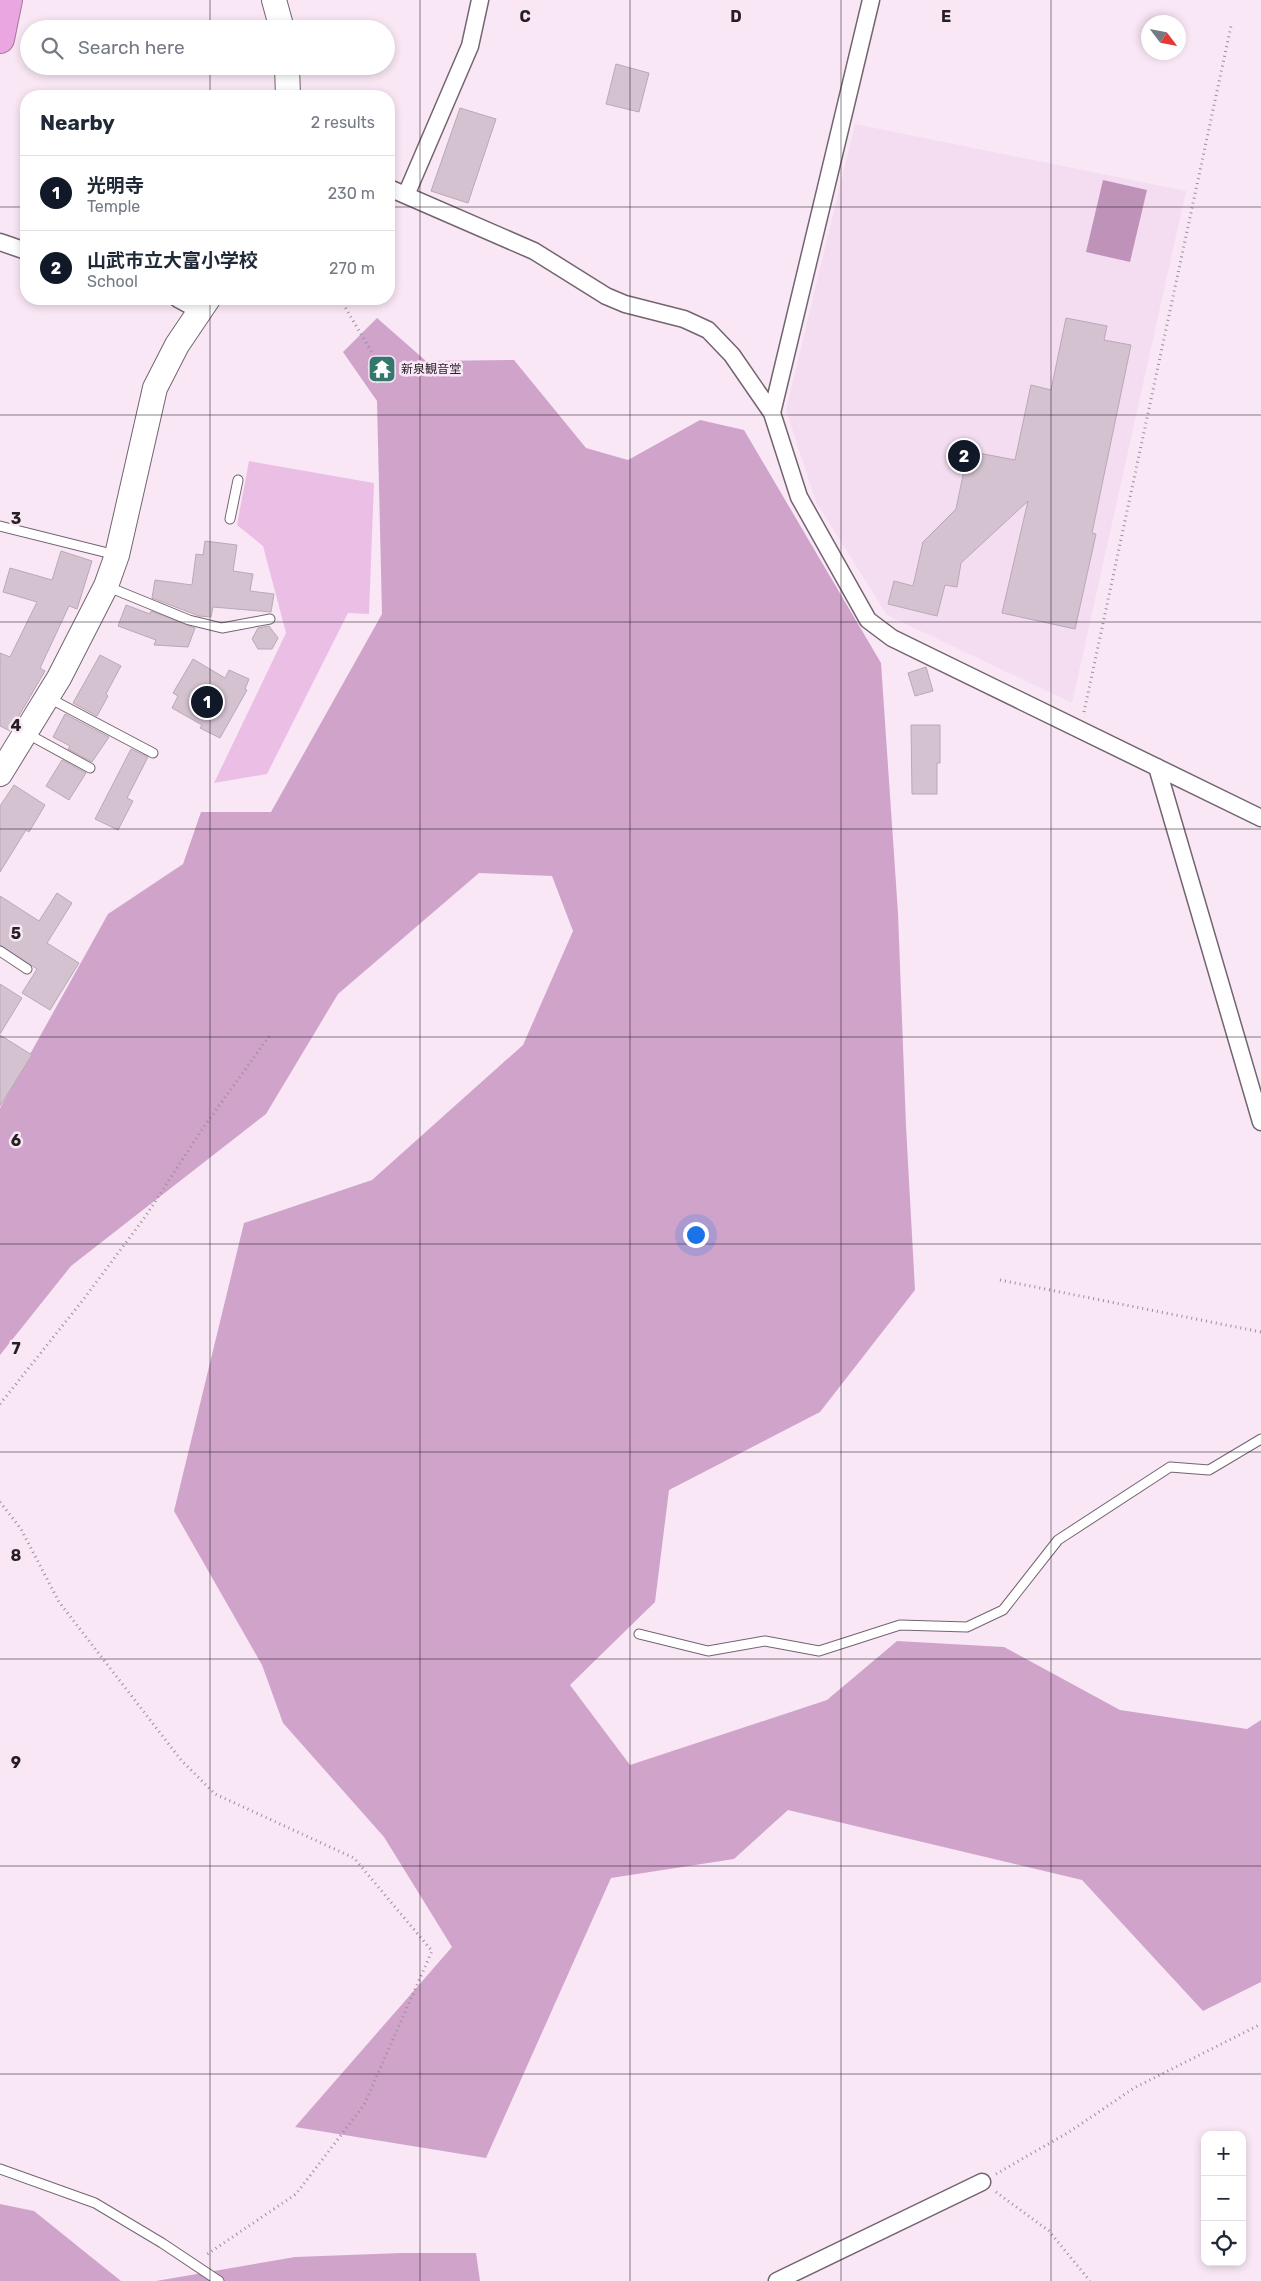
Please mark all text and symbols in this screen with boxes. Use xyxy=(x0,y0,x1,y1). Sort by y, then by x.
text: C xyxy=(519,7,531,26)
text: D xyxy=(730,7,742,26)
text: E xyxy=(941,7,951,26)
north arrow xyxy=(1141,15,1186,60)
search box xyxy=(20,20,395,75)
icon: search xyxy=(38,34,66,62)
text: Search here xyxy=(78,36,185,59)
text: Nearby xyxy=(40,110,115,135)
text: 2 results xyxy=(311,113,375,132)
text: 光明寺 xyxy=(87,174,144,197)
text: 1 xyxy=(52,184,60,203)
text: 230 m xyxy=(328,184,375,203)
text: Temple xyxy=(87,197,140,216)
text: 山武市立大富小学校 xyxy=(87,249,258,272)
text: 2 xyxy=(51,259,61,278)
text: 270 m xyxy=(329,259,375,278)
text: School xyxy=(87,272,138,291)
temple icon: 新泉観音堂 xyxy=(367,354,397,384)
place label: 新泉観音堂 xyxy=(401,362,461,376)
pin: 2 xyxy=(948,437,980,475)
text: 3 xyxy=(11,509,21,528)
pin: 1 xyxy=(191,683,223,721)
text: 4 xyxy=(11,716,22,735)
text: 5 xyxy=(11,924,21,943)
text: 6 xyxy=(11,1131,21,1150)
your location xyxy=(683,1222,709,1248)
text: 7 xyxy=(11,1339,21,1358)
text: 8 xyxy=(11,1546,22,1565)
text: 9 xyxy=(11,1753,21,1772)
map controls xyxy=(1201,2131,1246,2266)
button: + xyxy=(1201,2131,1246,2176)
button: − xyxy=(1201,2176,1246,2221)
button: locate xyxy=(1201,2221,1246,2266)

